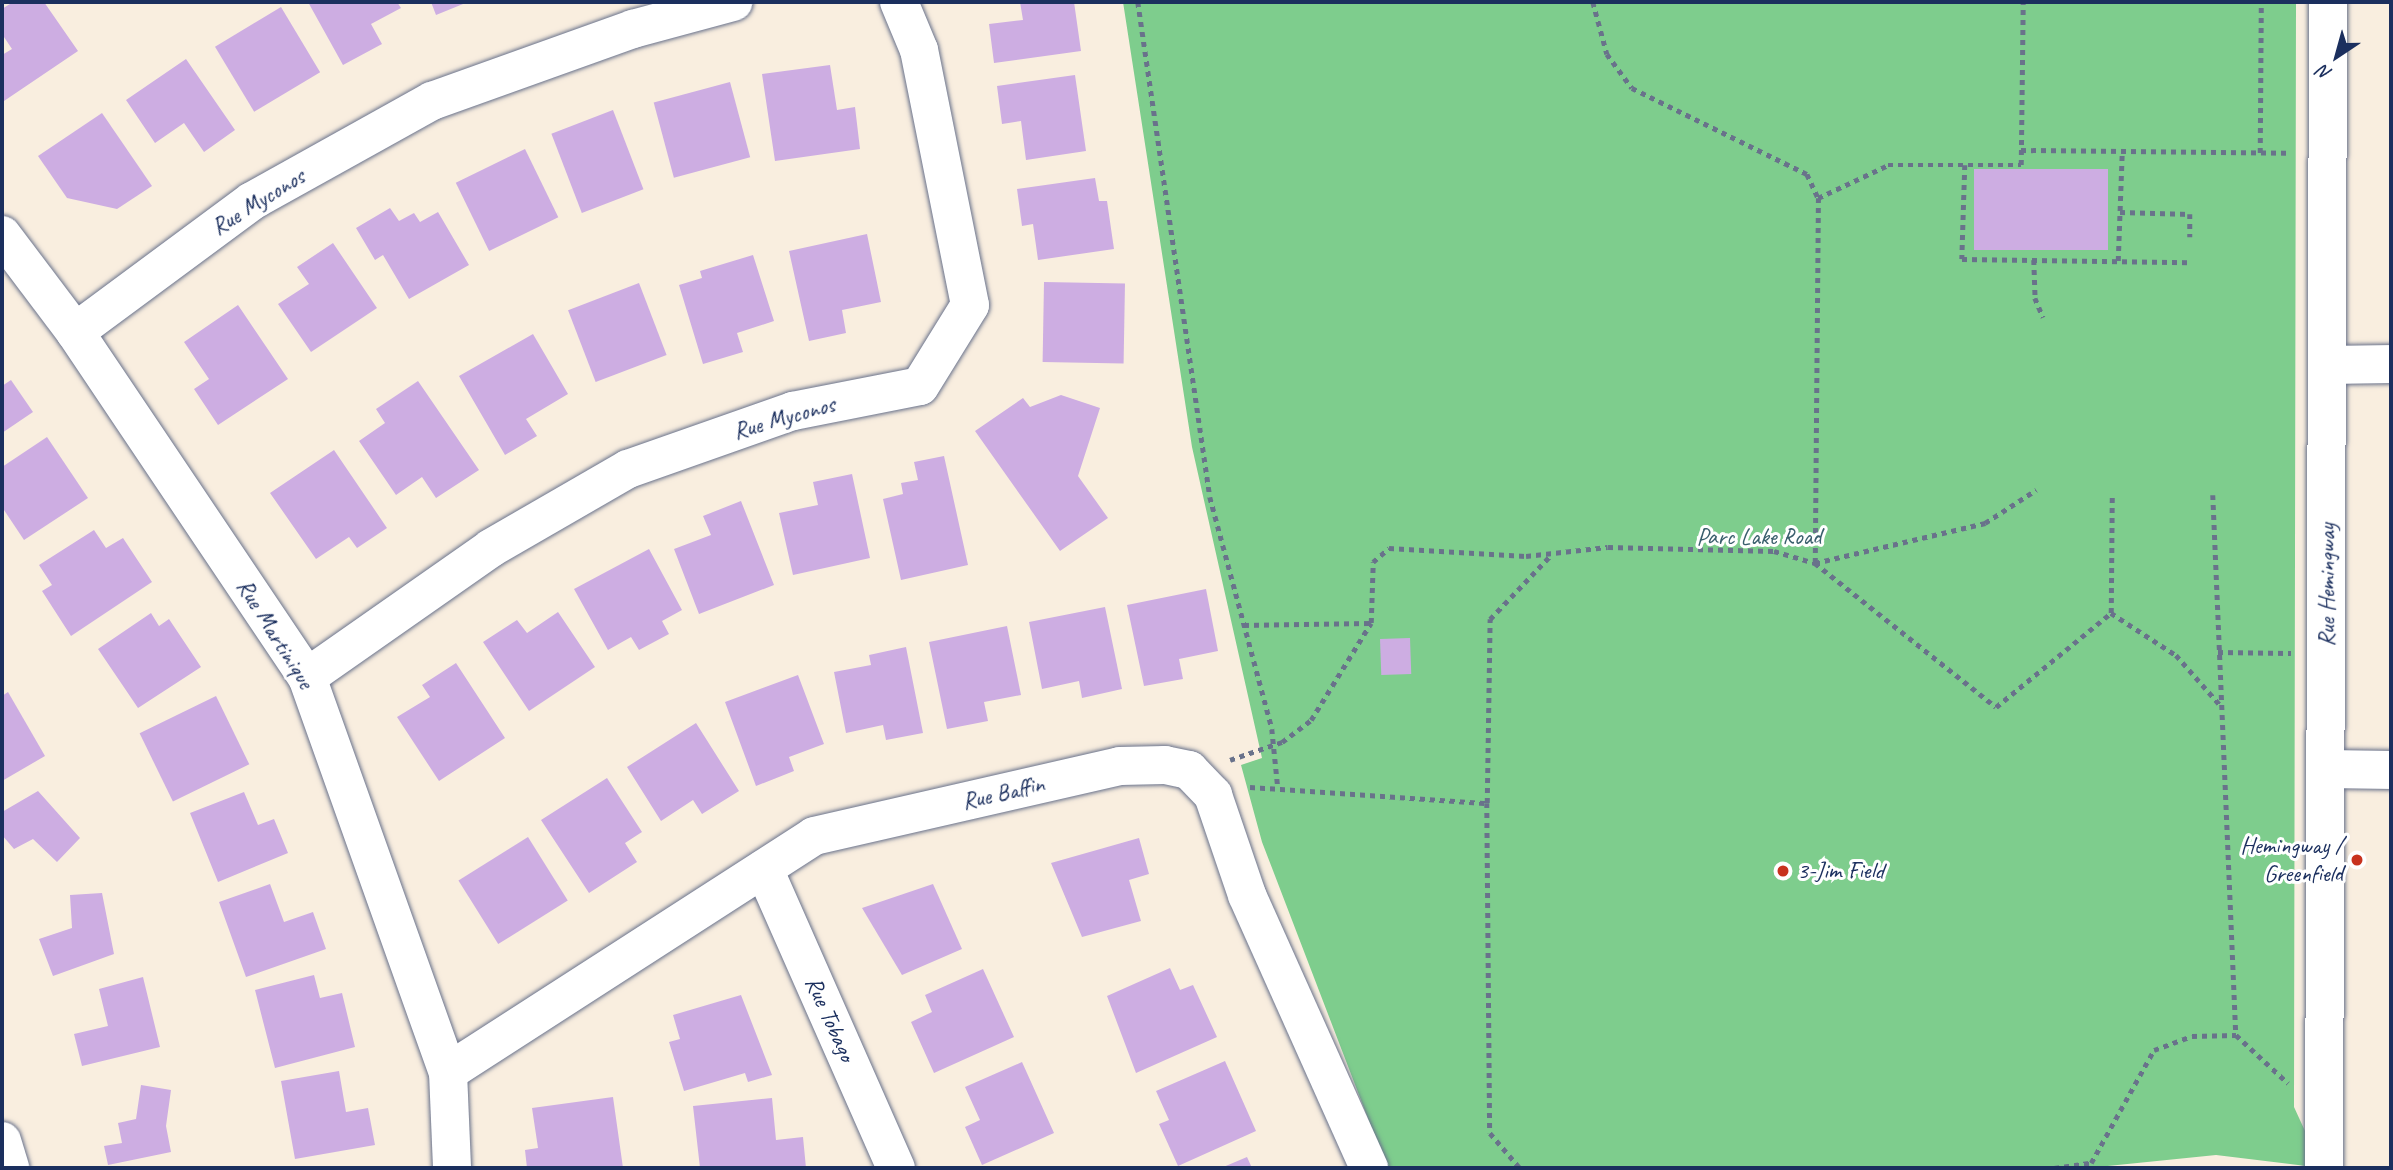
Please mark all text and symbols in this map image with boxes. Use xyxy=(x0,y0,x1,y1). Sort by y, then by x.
north arrow xyxy=(2302,21,2372,91)
text: N xyxy=(2313,60,2336,86)
street label: Rue Myconos xyxy=(206,162,310,242)
street label: Rue Myconos xyxy=(730,390,838,446)
park label: Parc Lake Road xyxy=(1696,523,1822,551)
street label: Rue Hemingway xyxy=(2313,523,2341,647)
street label: Rue Martinique xyxy=(230,574,320,694)
street label: Rue Baffin xyxy=(959,770,1047,816)
place label: Hemingway / Greenfield xyxy=(2240,832,2343,888)
marker: Hemingway / Greenfield xyxy=(2349,852,2365,868)
place label: 3-Jim Field xyxy=(1797,857,1884,885)
marker: 3-Jim Field xyxy=(1775,863,1791,879)
street label: Rue Tobago xyxy=(799,972,861,1066)

